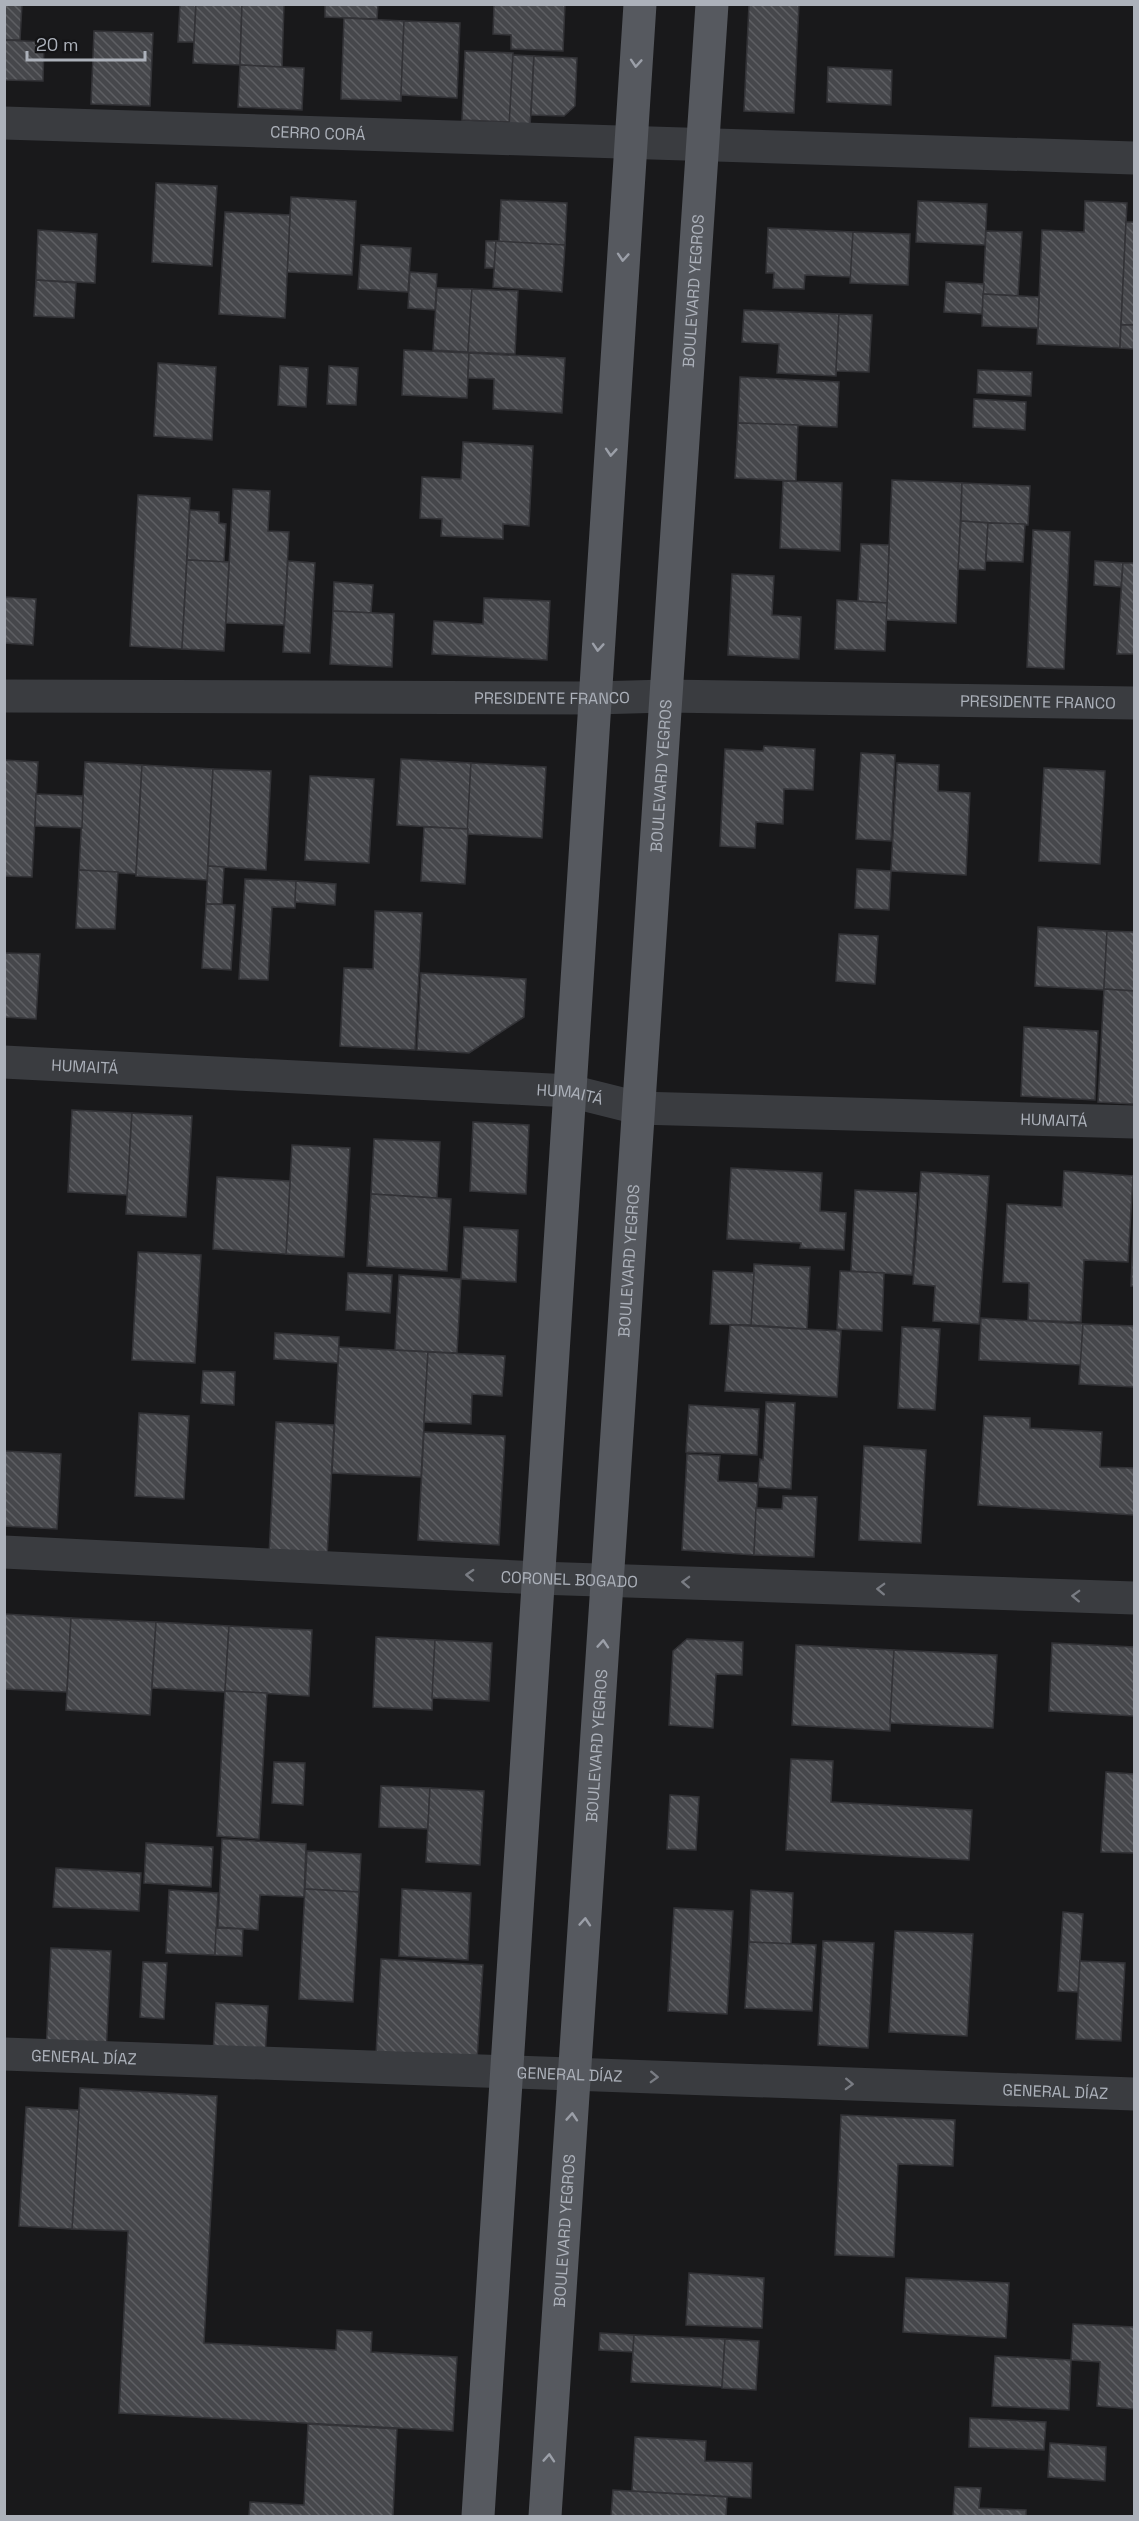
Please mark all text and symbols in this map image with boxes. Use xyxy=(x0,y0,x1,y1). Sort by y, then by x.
scale bar xyxy=(27,24,146,62)
text: 20 m xyxy=(36,33,79,56)
one-way arrow xyxy=(630,58,643,67)
street label: CERRO CORÁ xyxy=(270,121,366,145)
street label: BOULEVARD YEGROS xyxy=(678,213,709,368)
one-way arrow xyxy=(617,253,630,262)
one-way arrow xyxy=(604,448,617,457)
one-way arrow xyxy=(592,642,605,651)
street label: PRESIDENTE FRANCO xyxy=(474,687,630,709)
street label: PRESIDENTE FRANCO xyxy=(960,690,1116,714)
street label: BOULEVARD YEGROS xyxy=(646,698,677,853)
street label: HUMAITÁ xyxy=(51,1054,119,1079)
street label: HUMAITÁ xyxy=(536,1079,605,1110)
street label: HUMAITÁ xyxy=(1020,1109,1088,1132)
street label: BOULEVARD YEGROS xyxy=(613,1183,645,1338)
street label: CORONEL BOGADO xyxy=(500,1566,638,1592)
one-way arrow xyxy=(466,1568,475,1581)
one-way arrow xyxy=(682,1576,691,1589)
one-way arrow xyxy=(877,1583,886,1595)
one-way arrow xyxy=(1072,1589,1081,1602)
one-way arrow xyxy=(597,1639,610,1648)
street label: BOULEVARD YEGROS xyxy=(581,1668,612,1823)
one-way arrow xyxy=(578,1918,591,1927)
street label: GENERAL DÍAZ xyxy=(31,2045,137,2070)
street label: GENERAL DÍAZ xyxy=(516,2062,623,2087)
one-way arrow xyxy=(650,2071,659,2084)
one-way arrow xyxy=(845,2078,854,2090)
street label: GENERAL DÍAZ xyxy=(1002,2079,1109,2104)
one-way arrow xyxy=(565,2112,578,2121)
street label: BOULEVARD YEGROS xyxy=(549,2153,580,2308)
one-way arrow xyxy=(542,2454,555,2463)

